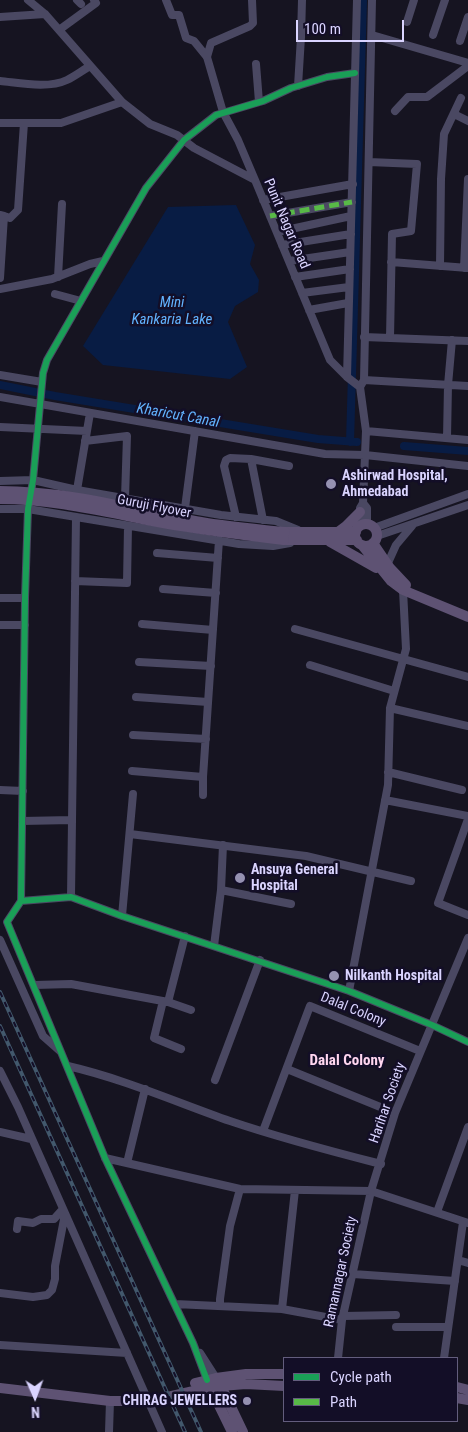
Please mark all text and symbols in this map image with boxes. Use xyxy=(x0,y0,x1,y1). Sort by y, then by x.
scale bar xyxy=(298,10,406,42)
text: 100 m xyxy=(304,20,341,38)
street label: Punit Nagar Road xyxy=(259,176,313,272)
water label: Mini Kankaria Lake xyxy=(132,294,212,329)
water label: Kharicut Canal xyxy=(135,400,221,432)
place label: Ashirwad Hospital, Ahmedabad xyxy=(342,468,448,501)
marker: Ashirwad Hospital, Ahmedabad xyxy=(324,477,338,491)
street label: Guruji Flyover xyxy=(116,492,192,522)
place label: Ansuya General Hospital xyxy=(251,862,338,894)
marker: Ansuya General Hospital xyxy=(233,871,247,885)
place label: Nilkanth Hospital xyxy=(345,968,442,984)
marker: Nilkanth Hospital xyxy=(327,969,341,983)
street label: Dalal Colony xyxy=(318,989,388,1031)
district label: Dalal Colony xyxy=(310,1052,384,1070)
street label: Harihar Society xyxy=(366,1060,410,1146)
street label: Ramannagar Society xyxy=(321,1215,361,1329)
legend xyxy=(283,1357,458,1422)
text: Cycle path xyxy=(330,1368,392,1386)
north arrow xyxy=(10,1372,60,1422)
place label: CHIRAG JEWELLERS xyxy=(123,1393,237,1409)
text: Path xyxy=(330,1393,357,1411)
marker: CHIRAG JEWELLERS xyxy=(241,1395,253,1407)
text: N xyxy=(31,1404,40,1420)

